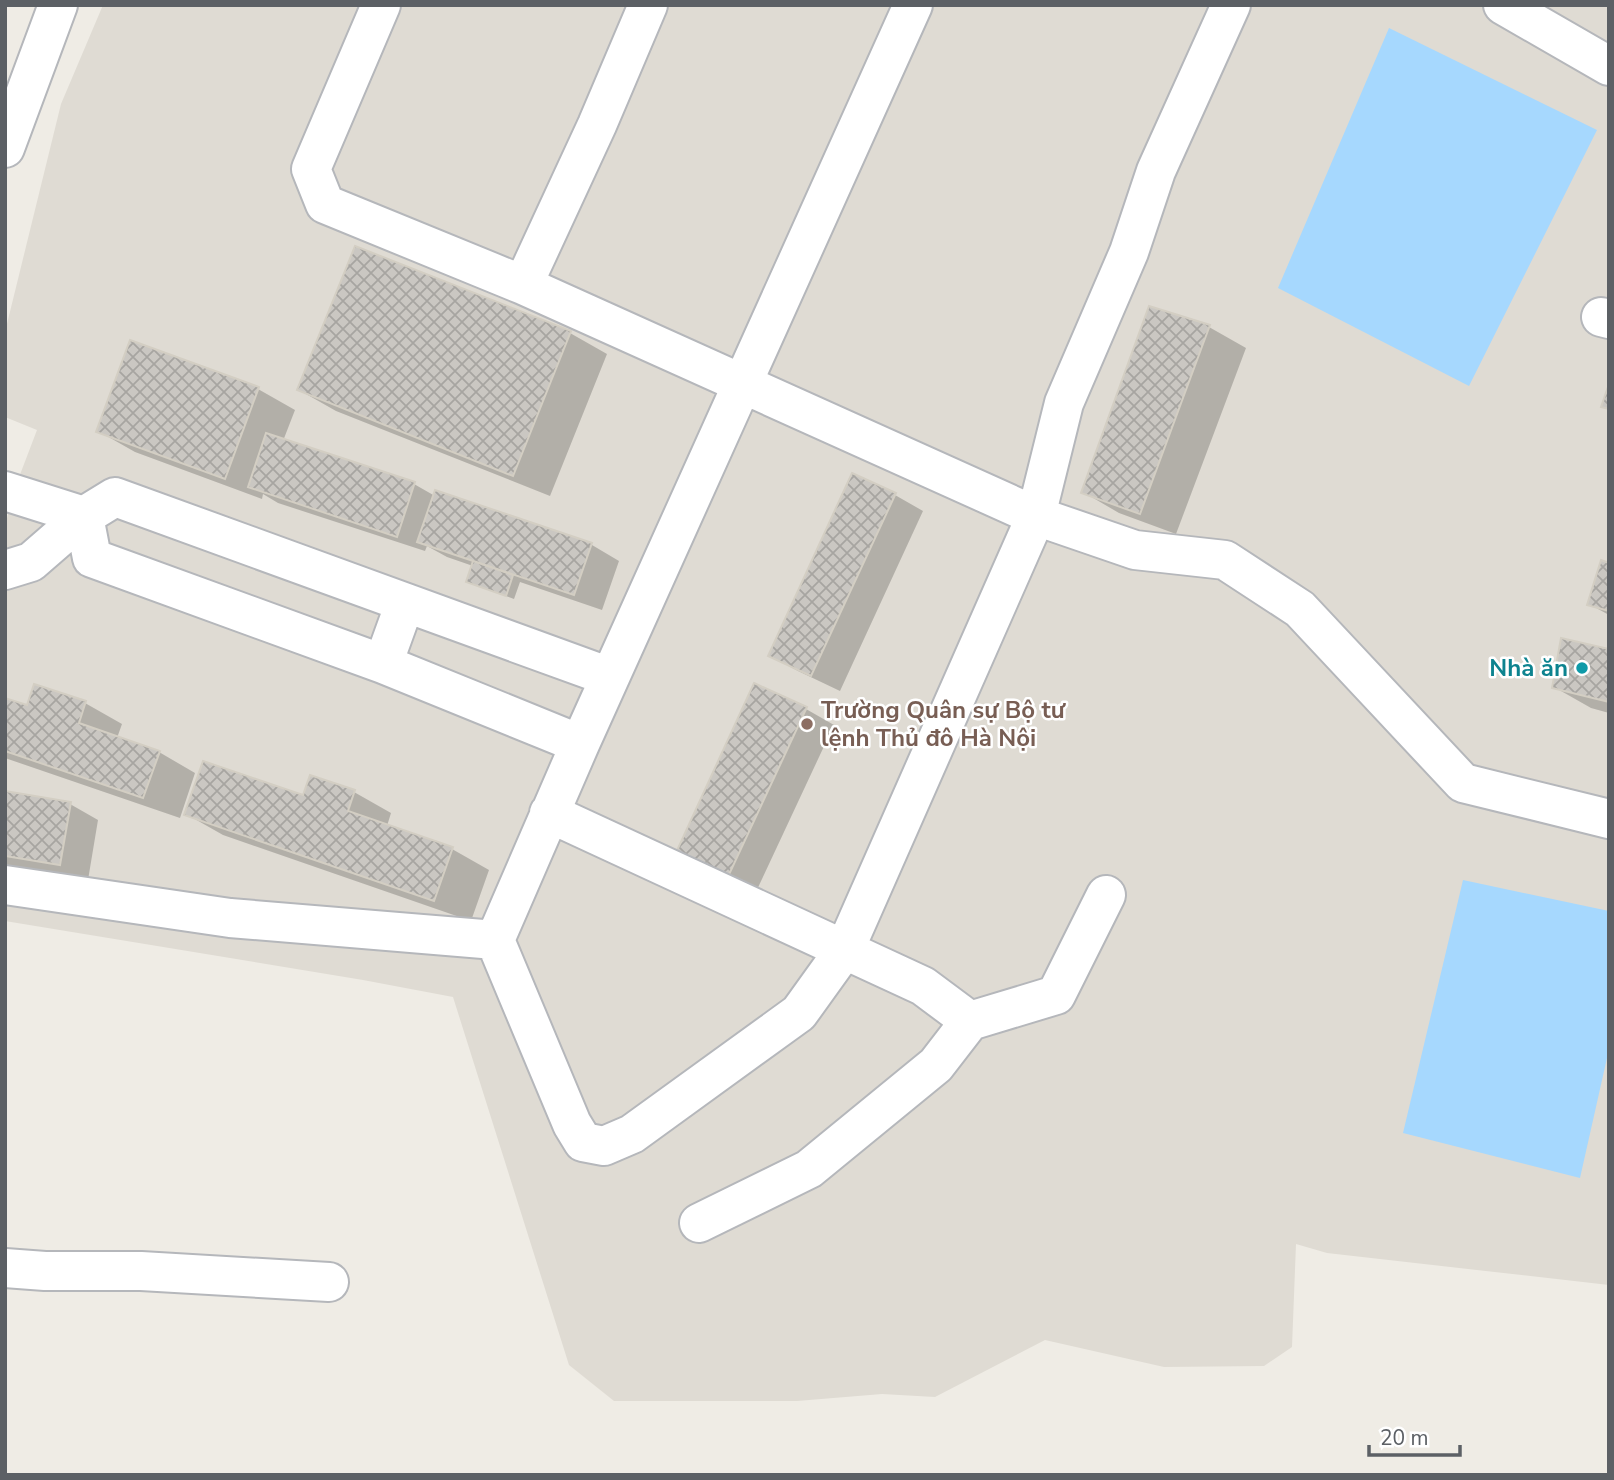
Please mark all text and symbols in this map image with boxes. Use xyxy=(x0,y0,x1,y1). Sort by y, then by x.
place label: Nhà ăn xyxy=(1489,652,1568,684)
marker: Nhà ăn xyxy=(1574,660,1590,676)
place label: Trường Quân sự Bộ tư lệnh Thủ đô Hà Nội xyxy=(821,694,1067,754)
marker: Trường Quân sự Bộ tư lệnh Thủ đô Hà Nội xyxy=(799,716,815,732)
scale bar xyxy=(1369,1414,1460,1458)
text: 20 m xyxy=(1380,1424,1429,1452)

